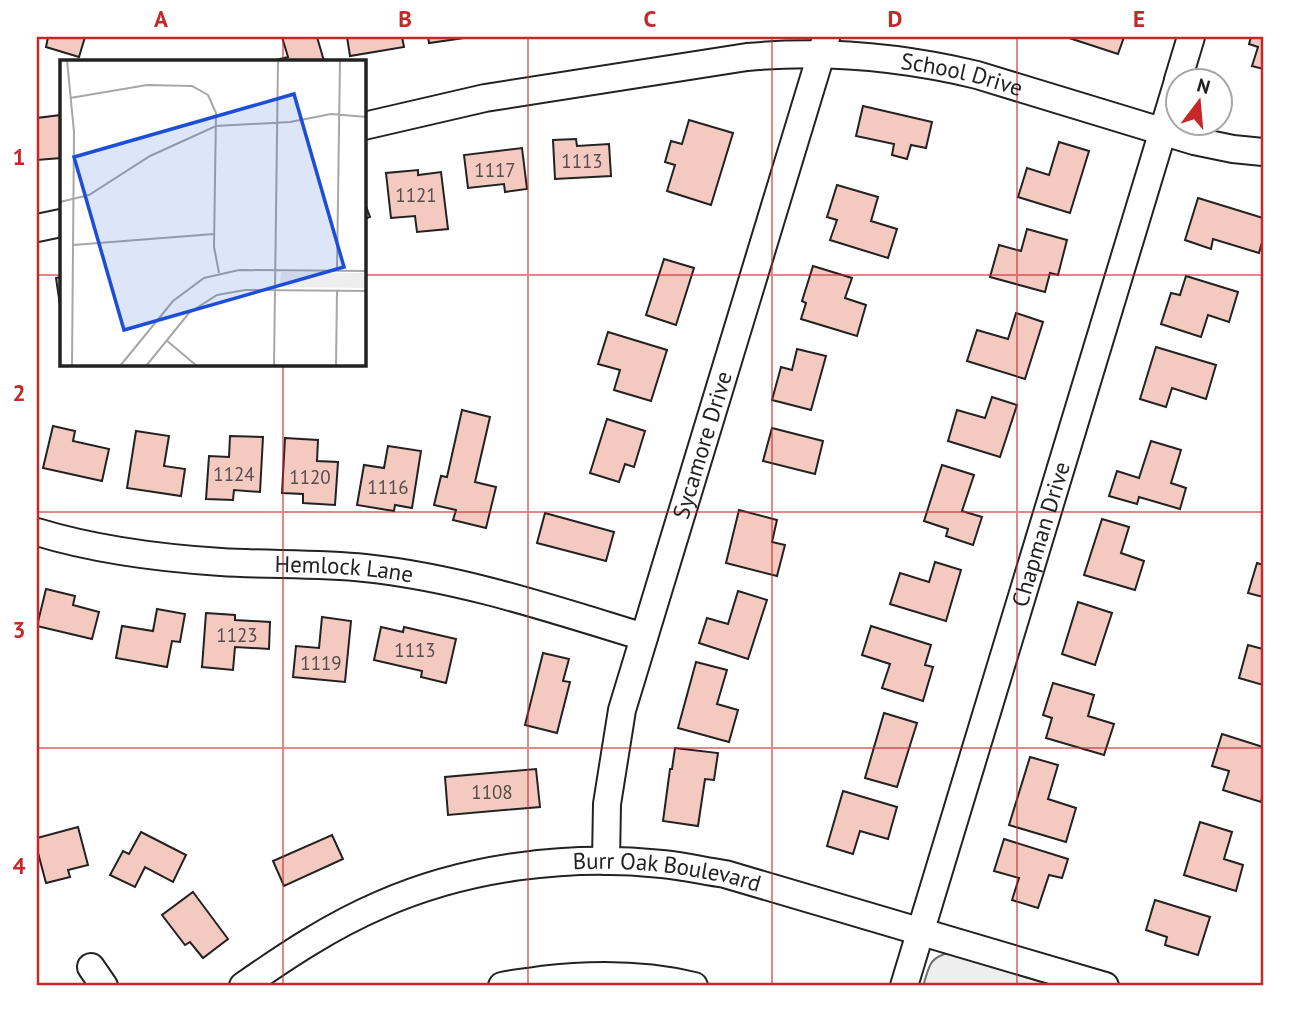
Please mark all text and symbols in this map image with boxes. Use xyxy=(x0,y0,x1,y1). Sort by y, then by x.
text: A xyxy=(154,4,168,33)
text: B xyxy=(398,4,412,33)
text: C xyxy=(644,4,657,33)
text: D xyxy=(888,4,902,33)
text: E xyxy=(1133,4,1145,33)
street label: School Drive xyxy=(899,46,1026,102)
inset map xyxy=(60,60,366,366)
north arrow xyxy=(1164,66,1234,136)
text: N xyxy=(1194,72,1213,99)
text: 1 xyxy=(12,142,26,171)
house number: 1113 xyxy=(561,149,603,173)
house number: 1117 xyxy=(474,158,516,182)
house number: 1121 xyxy=(395,183,437,207)
street label: Sycamore Drive xyxy=(666,368,738,522)
text: 2 xyxy=(12,378,26,407)
street label: Chapman Drive xyxy=(1005,458,1076,610)
house number: 1124 xyxy=(213,462,255,486)
house number: 1120 xyxy=(289,465,331,489)
house number: 1116 xyxy=(367,475,409,499)
street label: Hemlock Lane xyxy=(274,549,415,588)
text: 3 xyxy=(12,615,26,644)
house number: 1123 xyxy=(216,623,258,647)
house number: 1113 xyxy=(394,638,436,662)
house number: 1119 xyxy=(300,651,342,675)
house number: 1108 xyxy=(471,780,513,804)
street label: Burr Oak Boulevard xyxy=(572,846,765,898)
text: 4 xyxy=(12,851,26,880)

